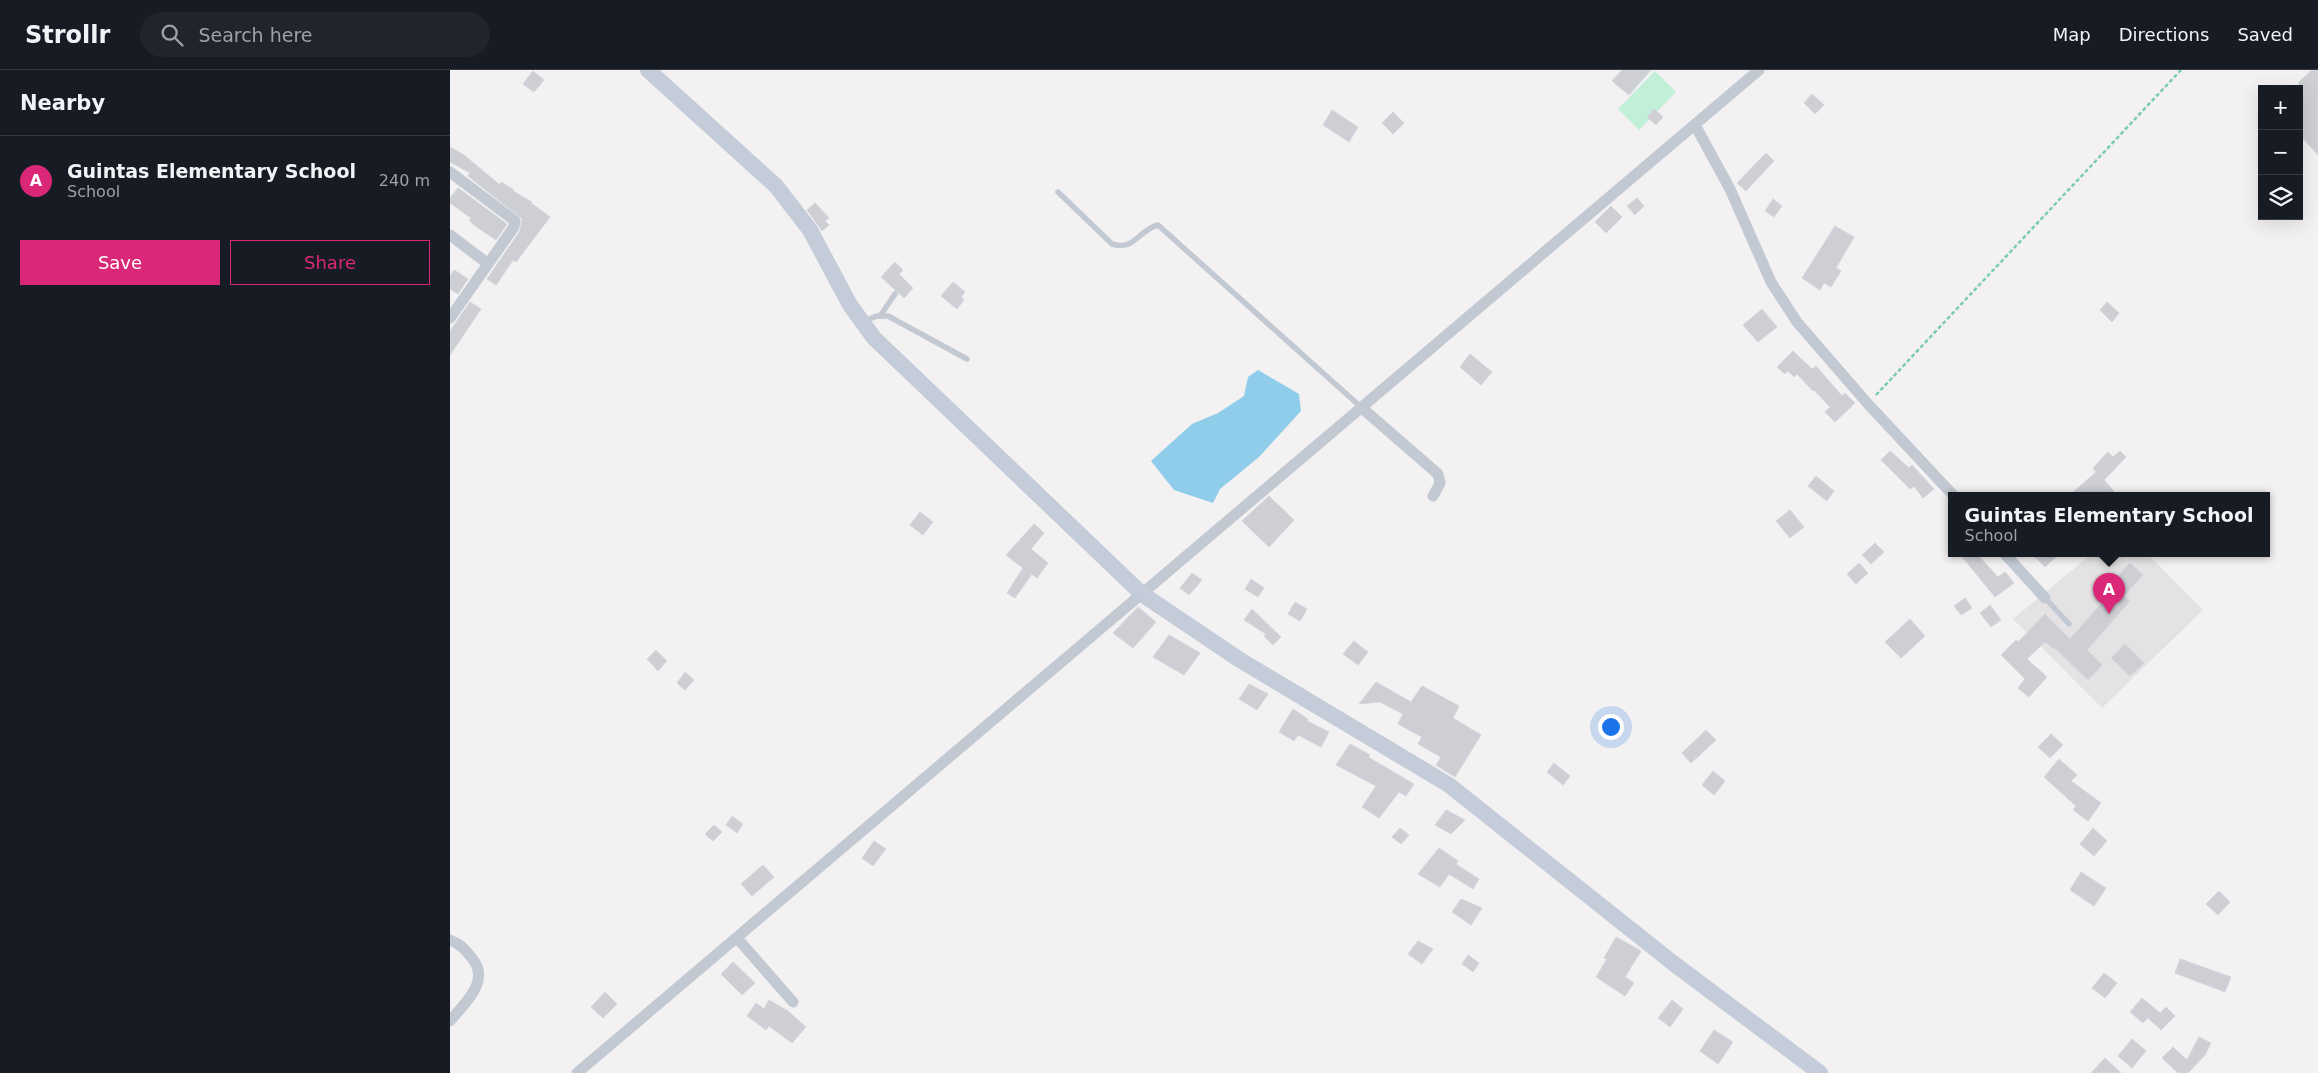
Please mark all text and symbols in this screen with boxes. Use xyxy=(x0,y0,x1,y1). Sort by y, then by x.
search box xyxy=(140,12,490,57)
text: Strollr xyxy=(25,21,110,49)
icon: search xyxy=(158,21,186,49)
text: Search here xyxy=(198,24,313,46)
text: Map xyxy=(2053,24,2091,45)
text: Directions xyxy=(2119,24,2209,45)
text: Saved xyxy=(2237,24,2293,45)
map controls xyxy=(2258,85,2303,220)
button: + xyxy=(2258,85,2303,130)
text: Nearby xyxy=(20,91,105,115)
button: − xyxy=(2258,130,2303,175)
text: Guintas Elementary School xyxy=(67,160,356,182)
text: A xyxy=(30,171,42,190)
text: 240 m xyxy=(379,171,430,190)
button: layers xyxy=(2258,175,2303,220)
text: School xyxy=(67,182,120,201)
button: Save xyxy=(20,240,220,285)
button: Share xyxy=(230,240,430,285)
popup xyxy=(1948,492,2270,557)
text: Guintas Elementary School xyxy=(1965,504,2253,526)
text: School xyxy=(1965,526,2018,545)
pin: A xyxy=(2093,573,2125,614)
your location xyxy=(1598,714,1624,740)

